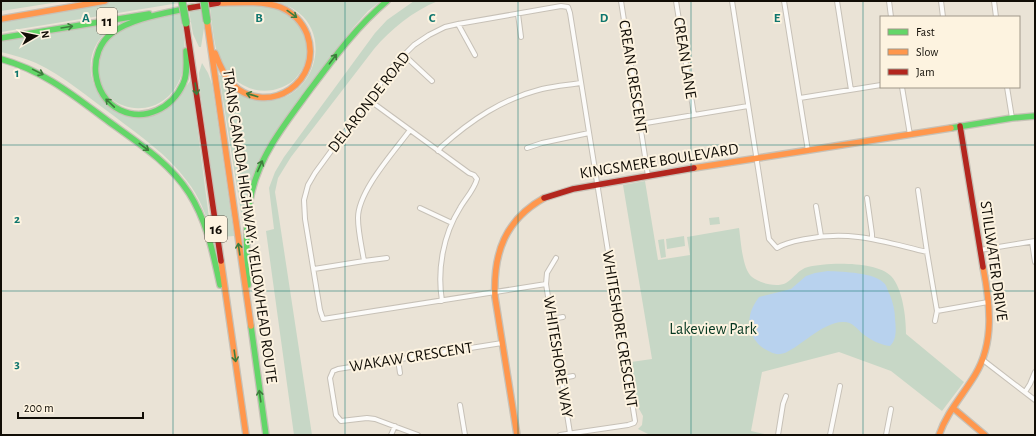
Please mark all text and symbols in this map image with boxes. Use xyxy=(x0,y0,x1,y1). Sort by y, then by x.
road number: 11 xyxy=(97,8,117,34)
one-way arrow xyxy=(286,10,297,18)
text: A xyxy=(82,12,90,25)
text: B xyxy=(255,12,263,25)
text: C xyxy=(429,12,436,25)
text: D xyxy=(600,12,609,25)
text: E xyxy=(774,12,781,25)
north arrow xyxy=(16,16,56,56)
street label: CREAN LANE xyxy=(671,16,699,100)
legend xyxy=(880,16,1020,88)
street label: CREAN CRESCENT xyxy=(616,19,650,135)
one-way arrow xyxy=(60,23,73,31)
text: Fast xyxy=(916,26,935,38)
text: N xyxy=(39,30,51,39)
text: Slow xyxy=(916,46,938,58)
street label: DELARONDE ROAD xyxy=(325,49,413,155)
one-way arrow xyxy=(329,54,337,65)
text: Jam xyxy=(916,66,935,78)
text: 1 xyxy=(15,67,19,80)
street label: TRANS CANADA HIGHWAY: YELLOWHEAD ROUTE xyxy=(220,68,280,385)
one-way arrow xyxy=(31,69,43,76)
one-way arrow xyxy=(192,82,200,95)
one-way arrow xyxy=(245,91,258,98)
one-way arrow xyxy=(105,98,115,107)
street label: KINGSMERE BOULEVARD xyxy=(578,141,740,181)
one-way arrow xyxy=(138,143,149,151)
one-way arrow xyxy=(257,161,264,173)
street label: STILLWATER DRIVE xyxy=(978,200,1010,322)
text: 2 xyxy=(14,213,20,226)
road number: 16 xyxy=(205,216,227,242)
one-way arrow xyxy=(235,243,243,256)
street label: WHITESHORE CRESCENT xyxy=(600,249,640,409)
street label: WHITESHORE WAY xyxy=(540,295,576,420)
park label: Lakeview Park xyxy=(669,321,757,337)
street label: WAKAW CRESCENT xyxy=(348,339,474,375)
one-way arrow xyxy=(231,349,239,362)
text: 3 xyxy=(14,358,20,371)
one-way arrow xyxy=(256,390,264,403)
scale bar xyxy=(18,394,143,420)
text: 200 m xyxy=(24,402,54,414)

